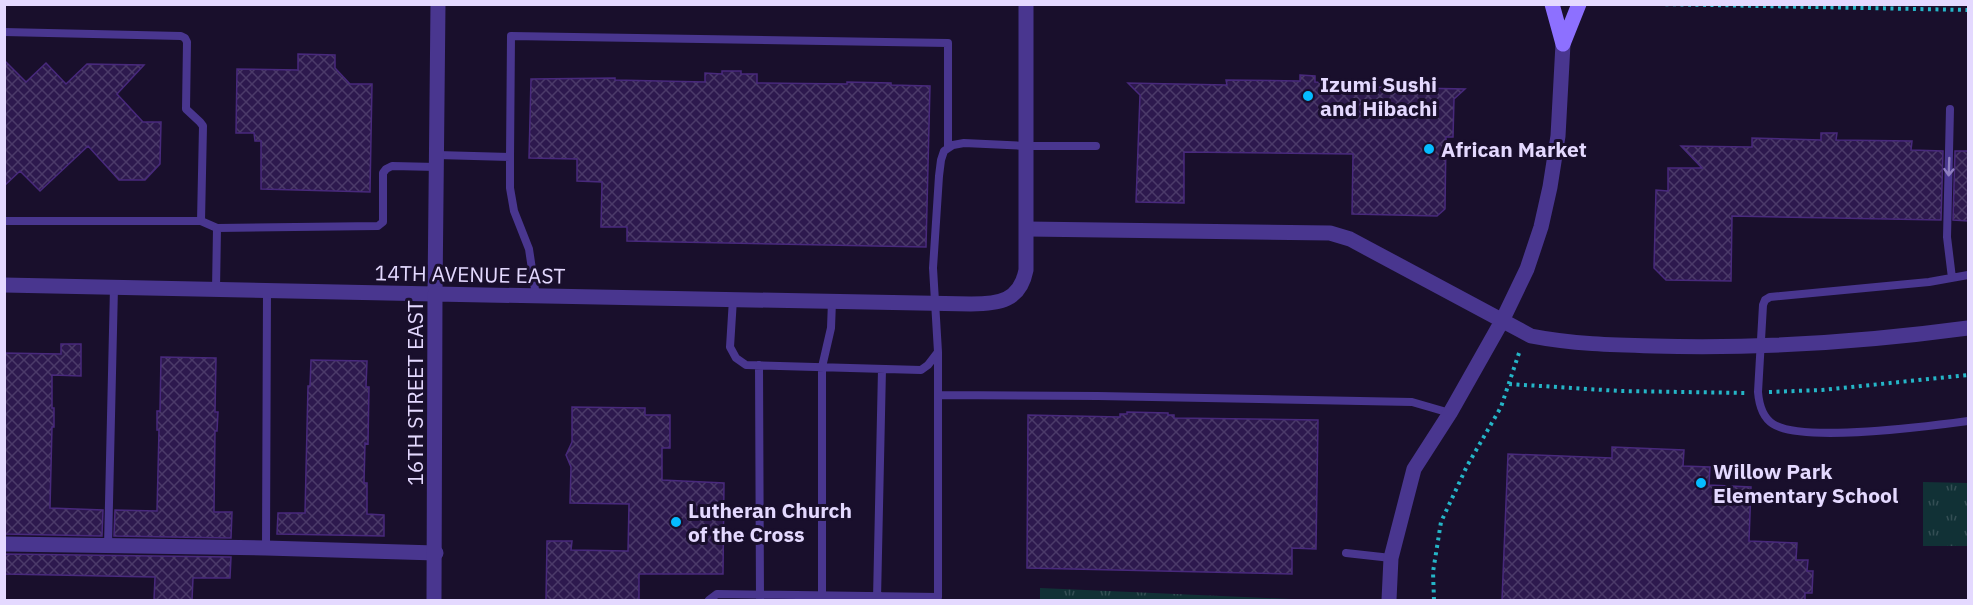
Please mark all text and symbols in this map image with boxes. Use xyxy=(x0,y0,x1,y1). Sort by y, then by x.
place label: Izumi Sushi and Hibachi xyxy=(1320,70,1438,122)
marker: Izumi Sushi and Hibachi xyxy=(1301,89,1315,103)
place label: African Market xyxy=(1441,135,1587,163)
marker: African Market xyxy=(1422,142,1436,156)
one-way arrow xyxy=(1943,157,1954,177)
street label: 14TH AVENUE EAST xyxy=(374,258,566,290)
street label: 16TH STREET EAST xyxy=(401,300,429,486)
place label: Willow Park Elementary School xyxy=(1713,457,1898,509)
marker: Willow Park Elementary School xyxy=(1694,476,1708,490)
place label: Lutheran Church of the Cross xyxy=(688,496,852,548)
marker: Lutheran Church of the Cross xyxy=(669,515,683,529)

